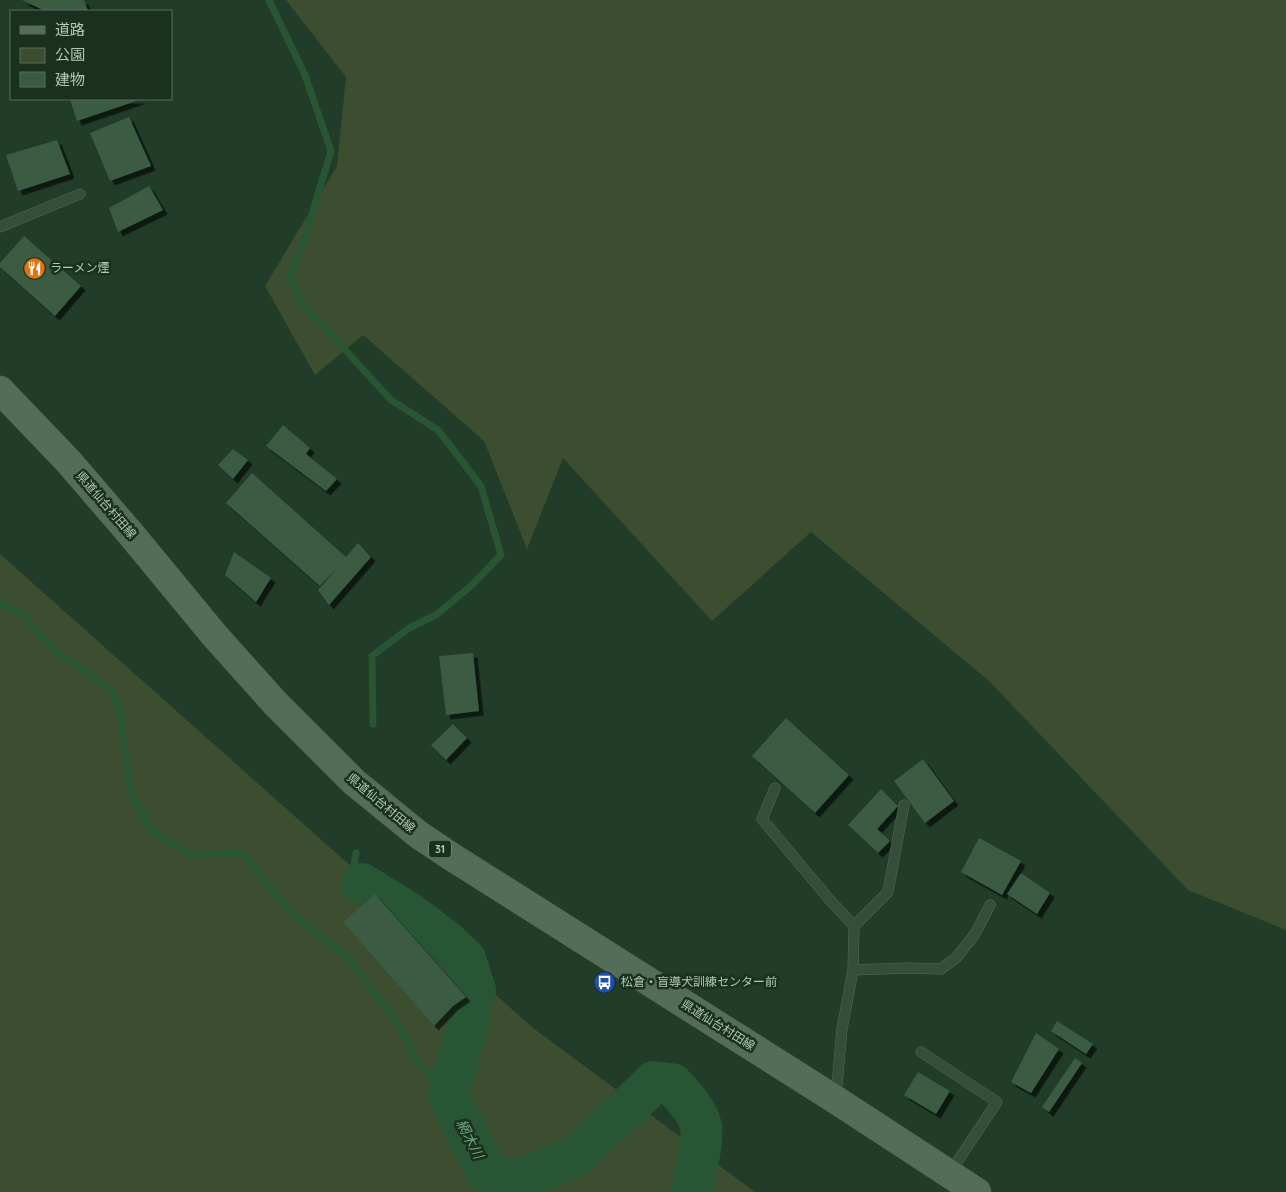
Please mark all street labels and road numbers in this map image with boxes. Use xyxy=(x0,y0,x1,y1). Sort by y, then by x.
street label: 県道仙台村田線 xyxy=(73,468,140,541)
street label: 県道仙台村田線 xyxy=(344,770,418,835)
road number: 31 xyxy=(429,841,451,858)
street label: 県道仙台村田線 xyxy=(679,996,758,1053)

